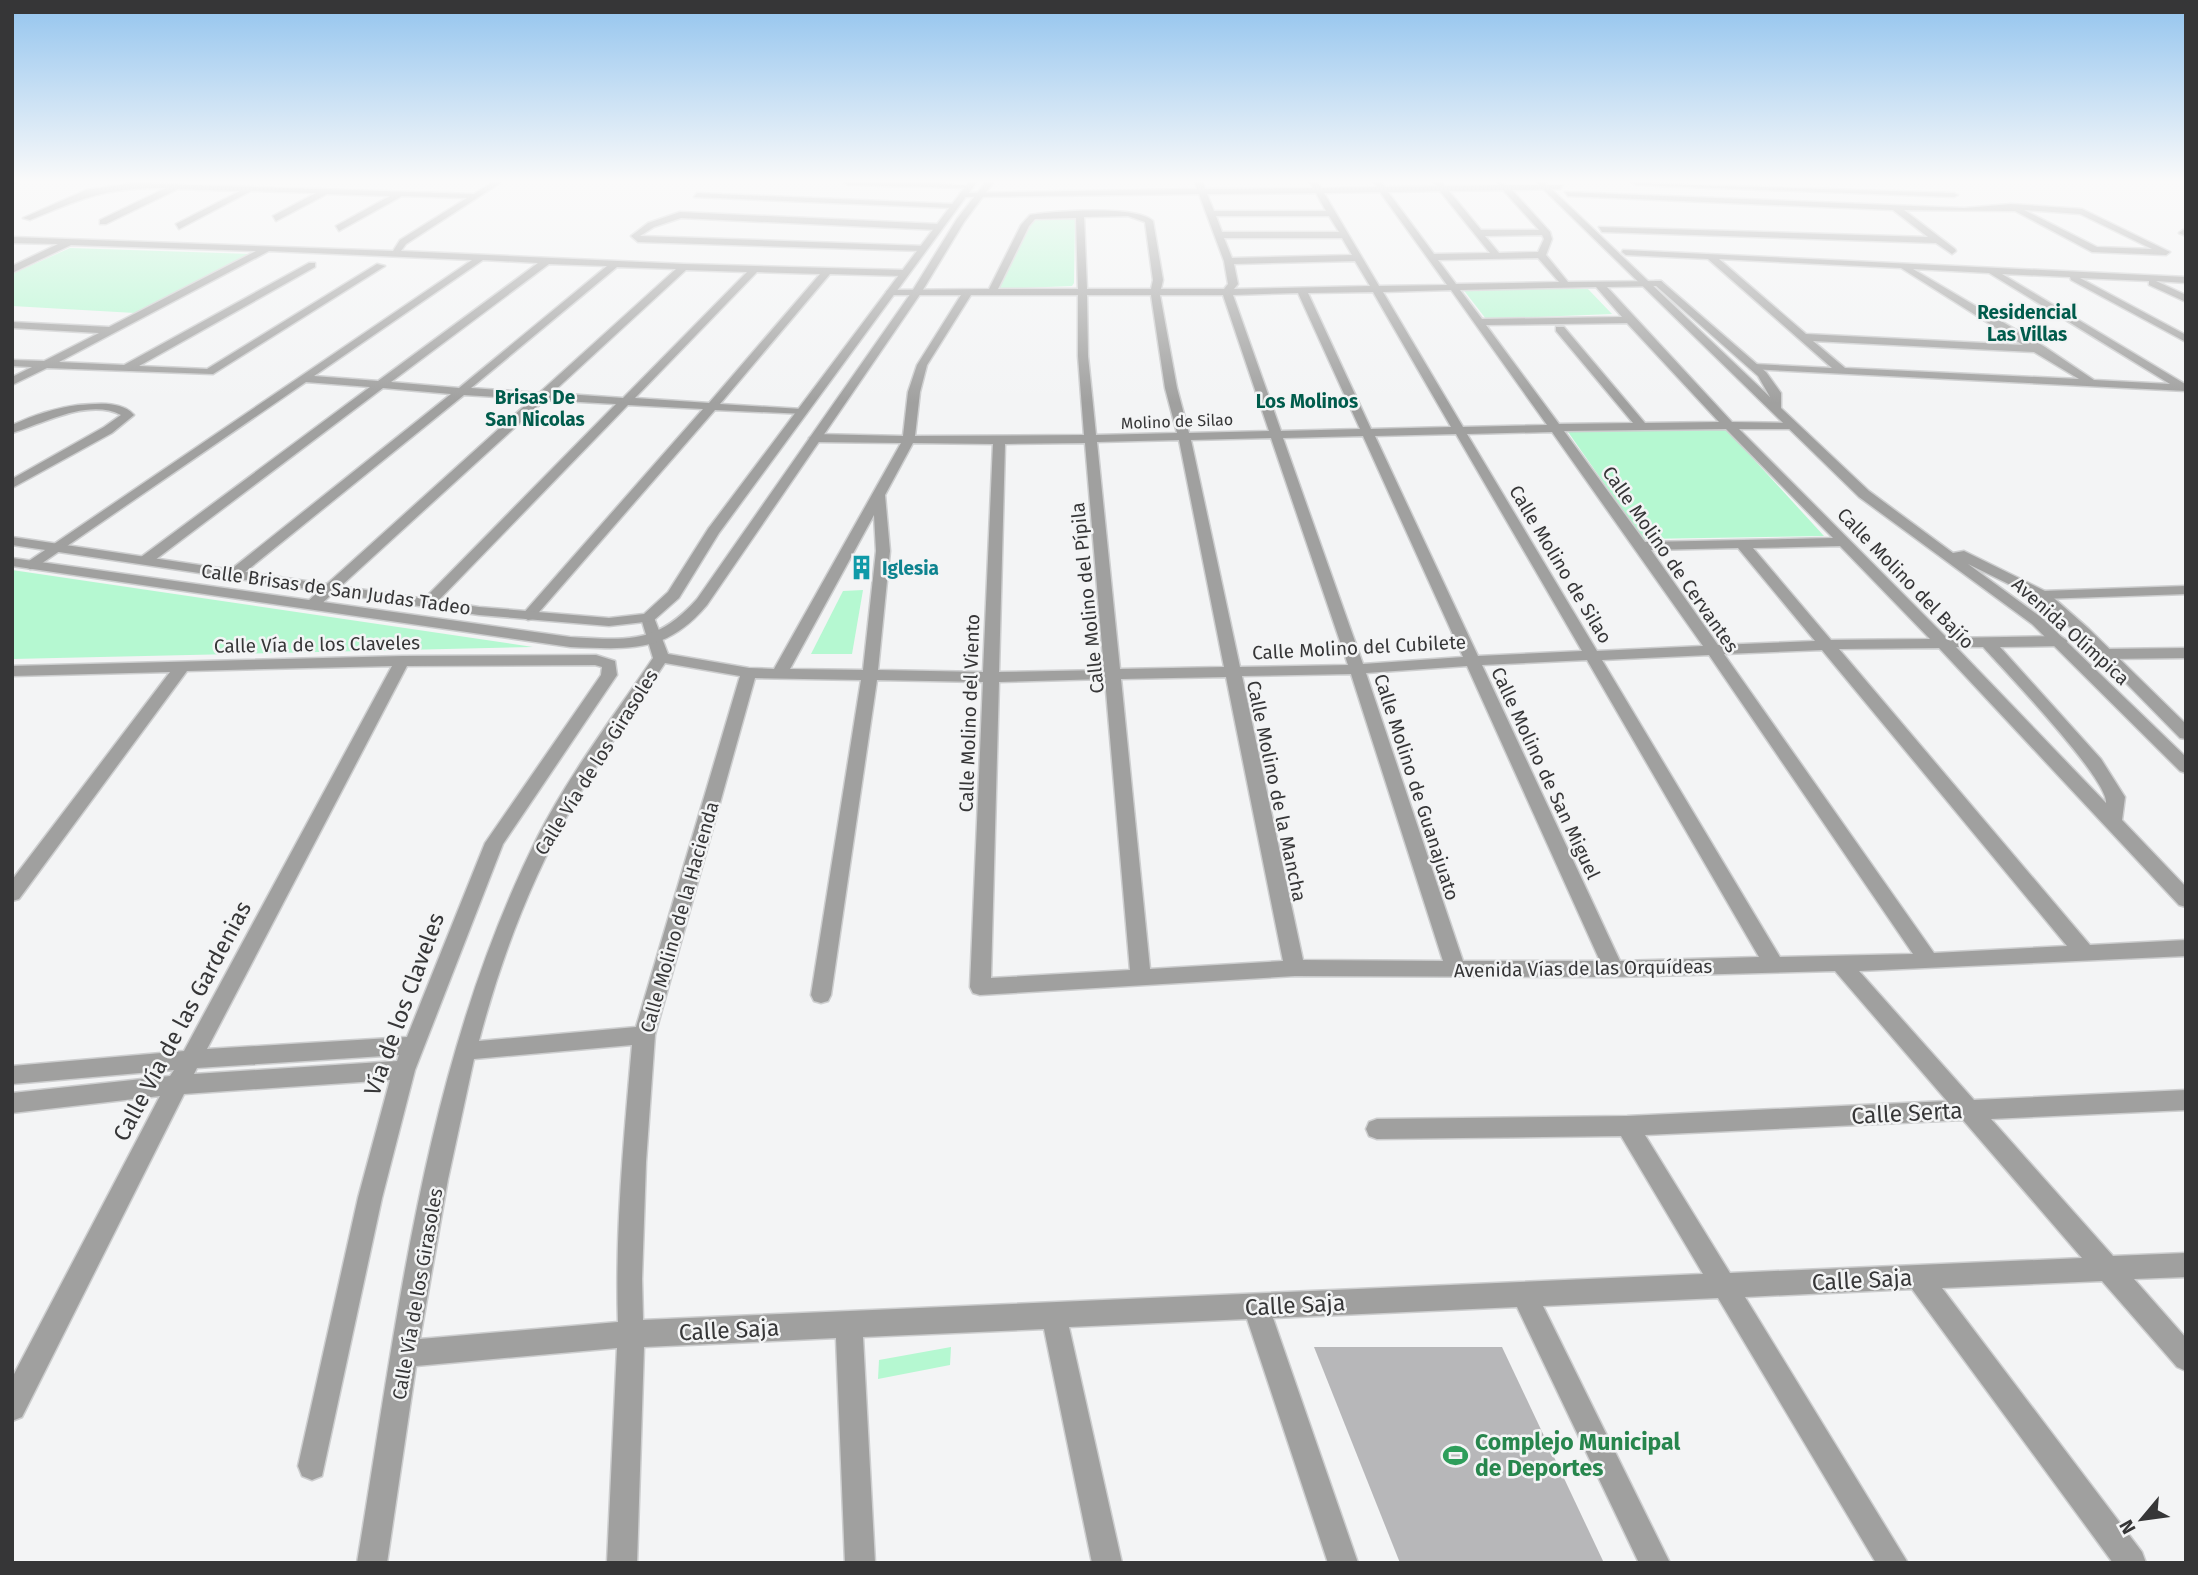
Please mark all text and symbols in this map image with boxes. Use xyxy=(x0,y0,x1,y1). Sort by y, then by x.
district label: Residencial Las Villas xyxy=(1977,301,2077,346)
district label: Brisas De San Nicolas xyxy=(485,386,585,431)
district label: Los Molinos xyxy=(1256,390,1358,413)
street label: Molino de Silao xyxy=(1121,410,1234,433)
street label: Calle Molino de Cervantes xyxy=(1597,462,1744,657)
street label: Calle Molino de Silao xyxy=(1504,481,1617,648)
street label: Calle Molino del Pípila xyxy=(1066,501,1109,695)
street label: Calle Molino del Bajío xyxy=(1832,503,1979,654)
building icon: Iglesia xyxy=(848,554,876,582)
place label: Iglesia xyxy=(882,557,939,580)
street label: Calle Brisas de San Judas Tadeo xyxy=(200,559,472,620)
street label: Avenida Olímpica xyxy=(2007,573,2134,690)
street label: Calle Molino del Viento xyxy=(955,613,984,813)
street label: Calle Molino del Cubilete xyxy=(1251,630,1467,665)
street label: Calle Vía de los Claveles xyxy=(214,631,420,658)
street label: Calle Molino de San Miguel xyxy=(1486,663,1605,883)
street label: Calle Vía de los Girasoles xyxy=(530,665,663,859)
street label: Calle Molino de Guanajuato xyxy=(1369,671,1464,903)
street label: Calle Molino de la Mancha xyxy=(1242,678,1311,904)
street label: Calle Molino de la Hacienda xyxy=(635,799,724,1035)
street label: Calle Vía de las Gardenias xyxy=(107,896,257,1146)
street label: Vía de los Claveles xyxy=(358,909,450,1099)
street label: Avenida Vías de las Orquídeas xyxy=(1454,955,1713,982)
street label: Calle Serta xyxy=(1851,1096,1963,1130)
street label: Calle Vía de los Girasoles xyxy=(388,1186,447,1402)
street label: Calle Saja xyxy=(1811,1263,1913,1297)
street label: Calle Saja xyxy=(1244,1288,1346,1322)
street label: Calle Saja xyxy=(678,1313,780,1347)
place label: Complejo Municipal de Deportes xyxy=(1475,1428,1680,1482)
sports icon: Complejo Municipal de Deportes xyxy=(1441,1441,1469,1469)
north arrow xyxy=(2107,1484,2177,1554)
text: N xyxy=(2114,1516,2141,1538)

